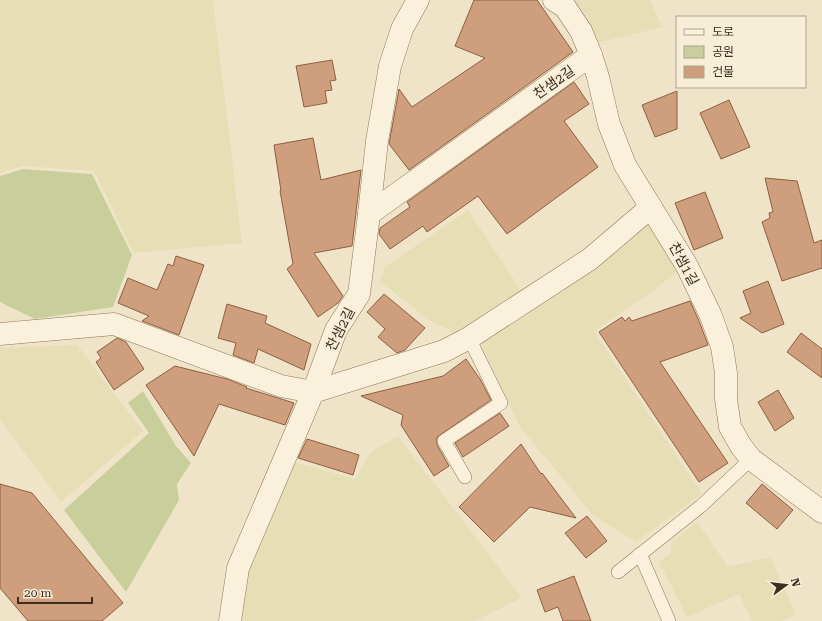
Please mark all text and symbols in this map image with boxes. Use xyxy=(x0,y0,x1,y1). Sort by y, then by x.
legend xyxy=(676,16,806,88)
text: 도로 xyxy=(712,25,734,39)
text: 공원 xyxy=(712,45,734,59)
street label: 찬샘2길 xyxy=(530,62,578,102)
text: 건물 xyxy=(712,65,734,79)
street label: 찬샘1길 xyxy=(666,240,702,288)
street label: 찬샘2길 xyxy=(322,305,358,353)
north arrow xyxy=(766,565,806,605)
text: N xyxy=(788,577,803,589)
scale bar xyxy=(18,579,92,605)
text: 20 m xyxy=(24,586,51,600)

